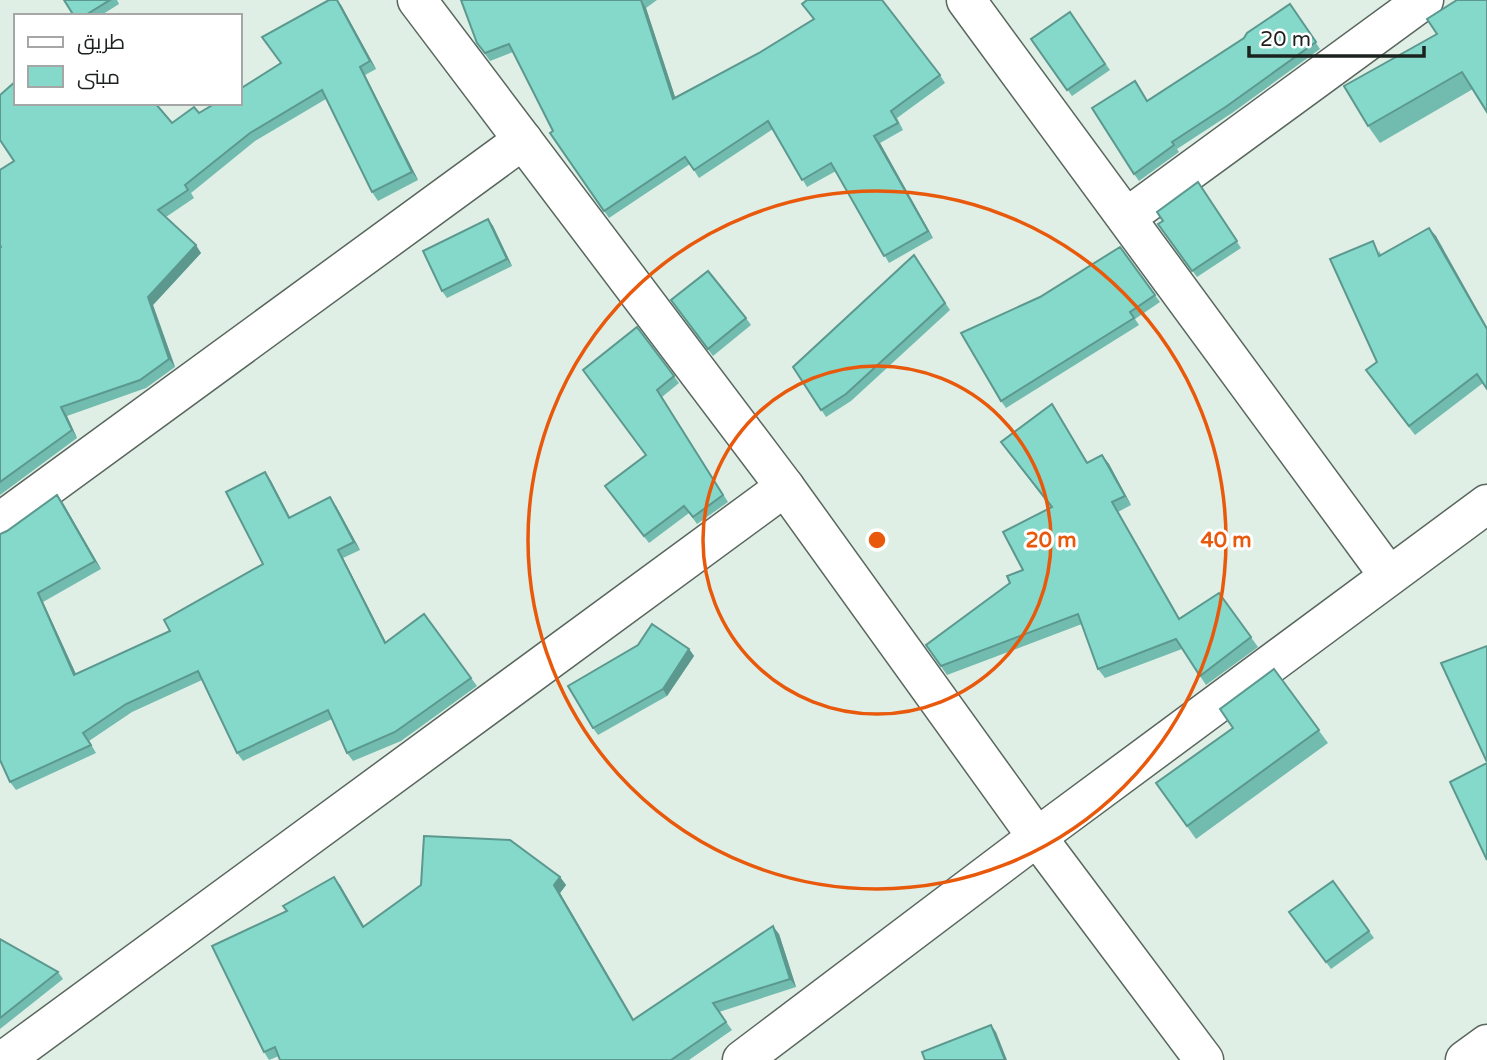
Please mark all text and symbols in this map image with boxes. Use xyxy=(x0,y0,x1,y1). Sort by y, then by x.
legend xyxy=(14,14,242,105)
scale bar xyxy=(1249,14,1424,58)
text: 20 m xyxy=(1260,27,1311,52)
text: طريق xyxy=(77,30,125,55)
text: مبنى xyxy=(77,65,120,90)
centre of rings xyxy=(865,528,889,552)
text: 20 m xyxy=(1025,528,1077,553)
text: 40 m xyxy=(1200,528,1252,553)

